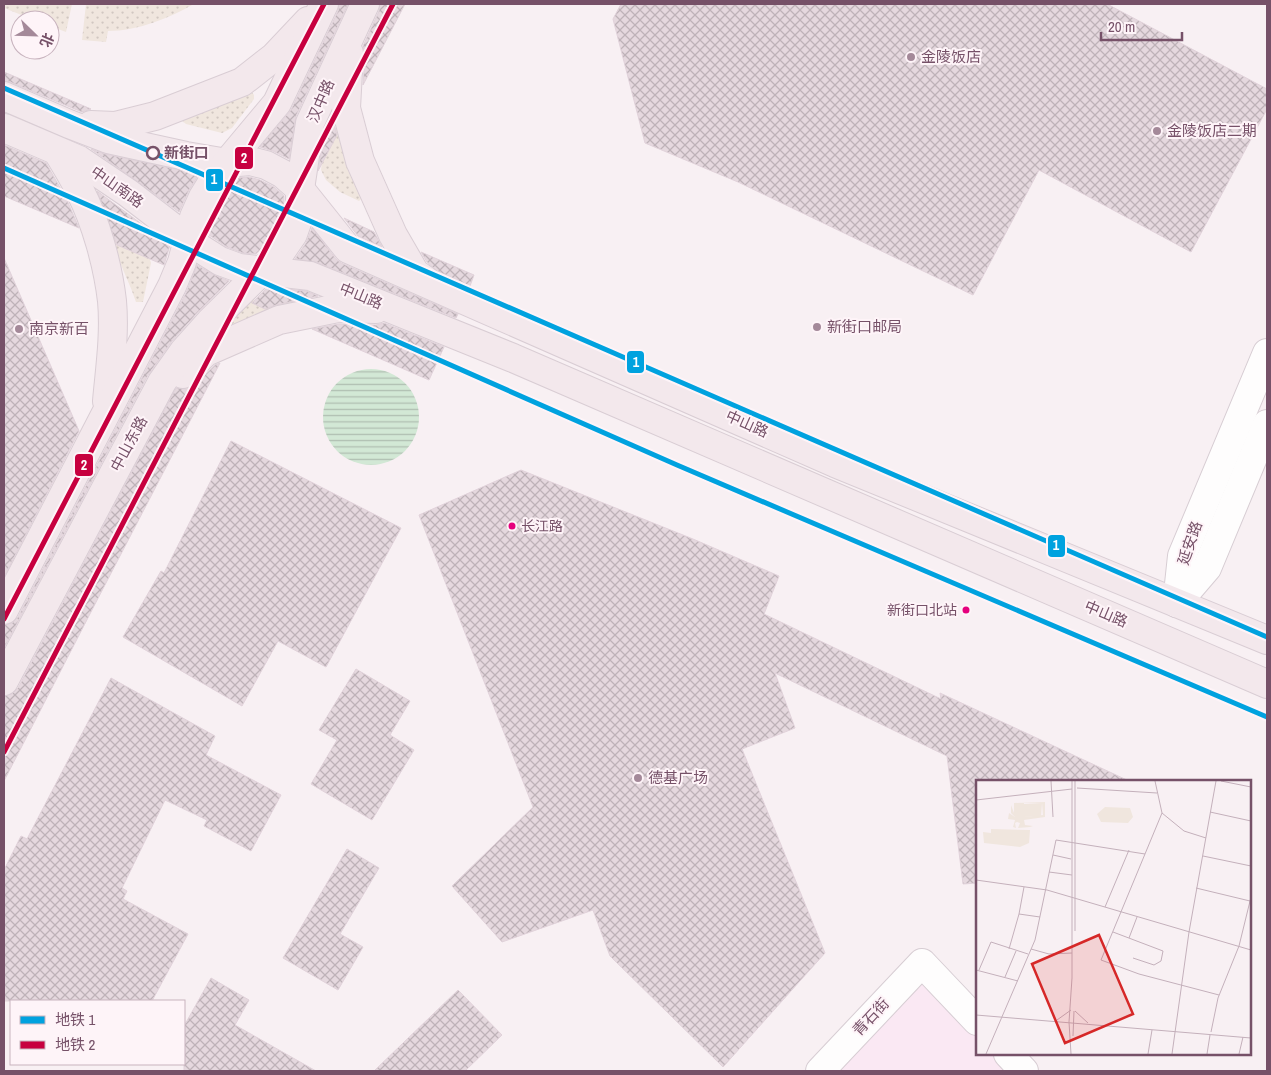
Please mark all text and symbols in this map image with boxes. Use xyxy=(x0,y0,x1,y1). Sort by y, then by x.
north arrow xyxy=(10,10,60,60)
scale bar xyxy=(1101,10,1182,42)
text: 20 m xyxy=(1108,16,1135,37)
text: 北 xyxy=(36,30,58,50)
place label: 金陵饭店 xyxy=(921,46,981,67)
marker: 金陵饭店 xyxy=(905,51,917,63)
street label: 汉中路 xyxy=(302,76,339,126)
place label: 金陵饭店二期 xyxy=(1167,120,1257,141)
marker: 金陵饭店二期 xyxy=(1151,125,1163,137)
place label: 新街口 xyxy=(164,142,209,163)
marker: 新街口 xyxy=(146,146,160,160)
line badge: 2 xyxy=(234,146,254,170)
text: 2 xyxy=(241,149,247,167)
street label: 中山南路 xyxy=(87,161,148,212)
line badge: 1 xyxy=(205,168,224,192)
text: 1 xyxy=(211,170,218,188)
street label: 中山路 xyxy=(336,277,386,314)
place label: 新街口邮局 xyxy=(827,316,902,337)
place label: 南京新百 xyxy=(29,318,89,339)
marker: 新街口邮局 xyxy=(811,321,823,333)
marker: 南京新百 xyxy=(13,323,25,335)
line badge: 1 xyxy=(626,350,645,374)
text: 1 xyxy=(633,353,640,371)
street label: 中山路 xyxy=(722,405,772,442)
street label: 中山东路 xyxy=(105,412,152,475)
line badge: 2 xyxy=(74,453,94,477)
text: 2 xyxy=(81,456,87,474)
place label: 长江路 xyxy=(521,517,563,535)
street label: 延安路 xyxy=(1172,518,1207,568)
marker: 长江路 xyxy=(507,521,517,531)
line badge: 1 xyxy=(1047,534,1066,558)
text: 1 xyxy=(1053,536,1060,554)
street label: 中山路 xyxy=(1081,595,1131,632)
place label: 新街口北站 xyxy=(887,601,957,619)
marker: 新街口北站 xyxy=(961,605,971,615)
place label: 德基广场 xyxy=(648,767,708,788)
marker: 德基广场 xyxy=(632,772,644,784)
inset map xyxy=(976,780,1251,1055)
street label: 青石街 xyxy=(848,993,894,1040)
legend xyxy=(10,1000,185,1065)
text: 地铁 1 xyxy=(55,1009,95,1030)
text: 地铁 2 xyxy=(55,1034,95,1055)

